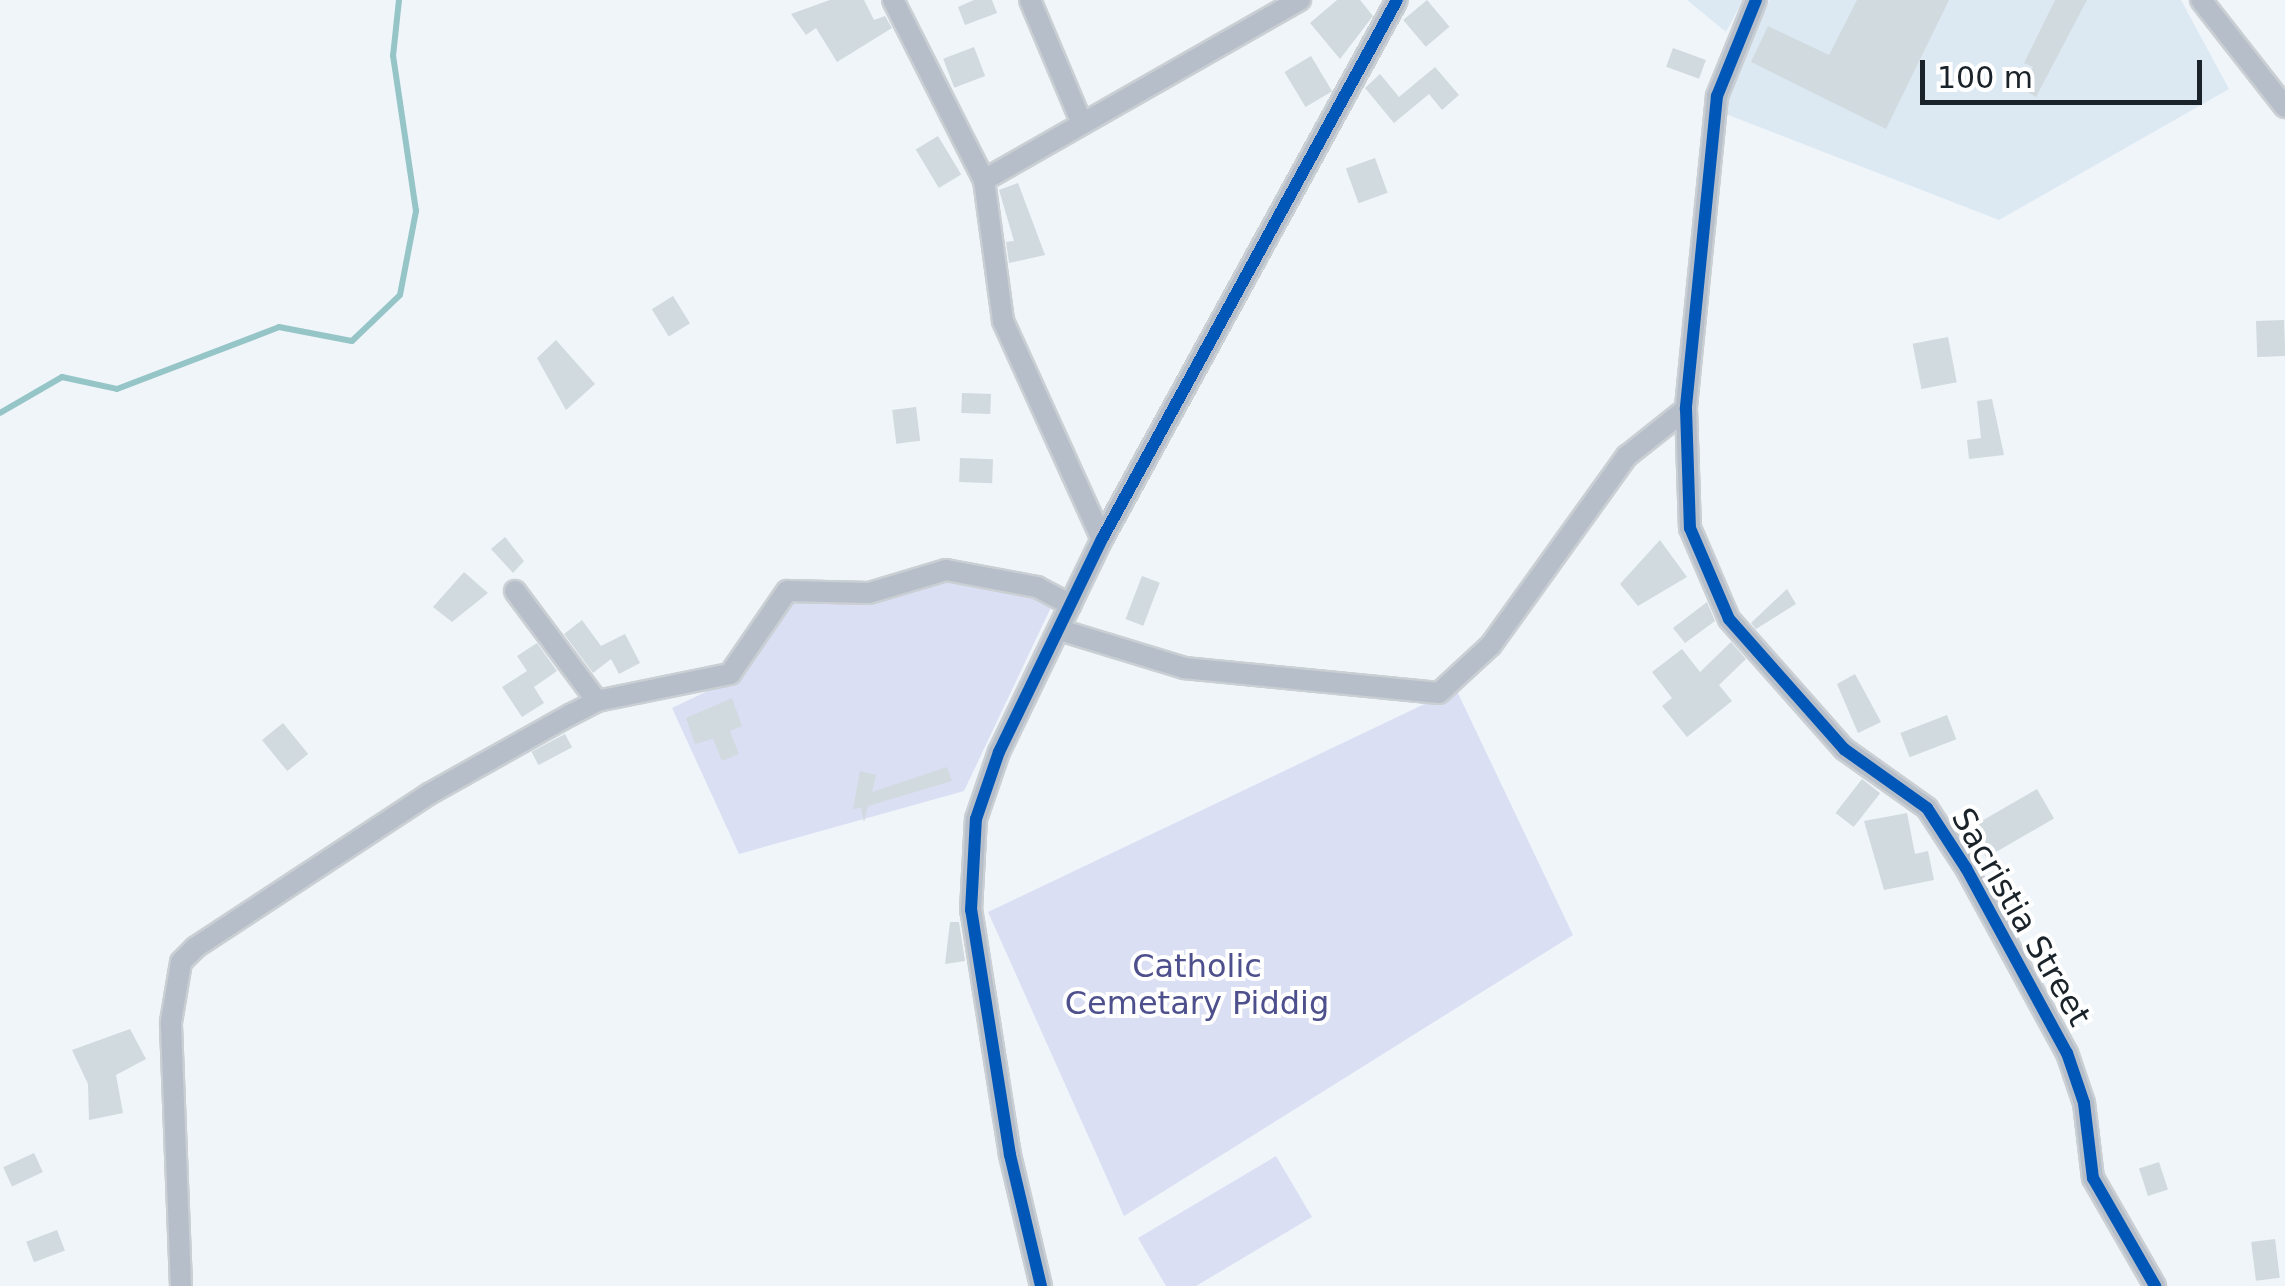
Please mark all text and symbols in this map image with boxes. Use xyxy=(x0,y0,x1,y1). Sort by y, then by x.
scale bar xyxy=(1925,40,2208,102)
text: 100 m xyxy=(1937,60,2033,95)
street label: Sacristia Street xyxy=(1943,801,2099,1033)
park label: Catholic Cemetary Piddig xyxy=(1065,948,1329,1023)

